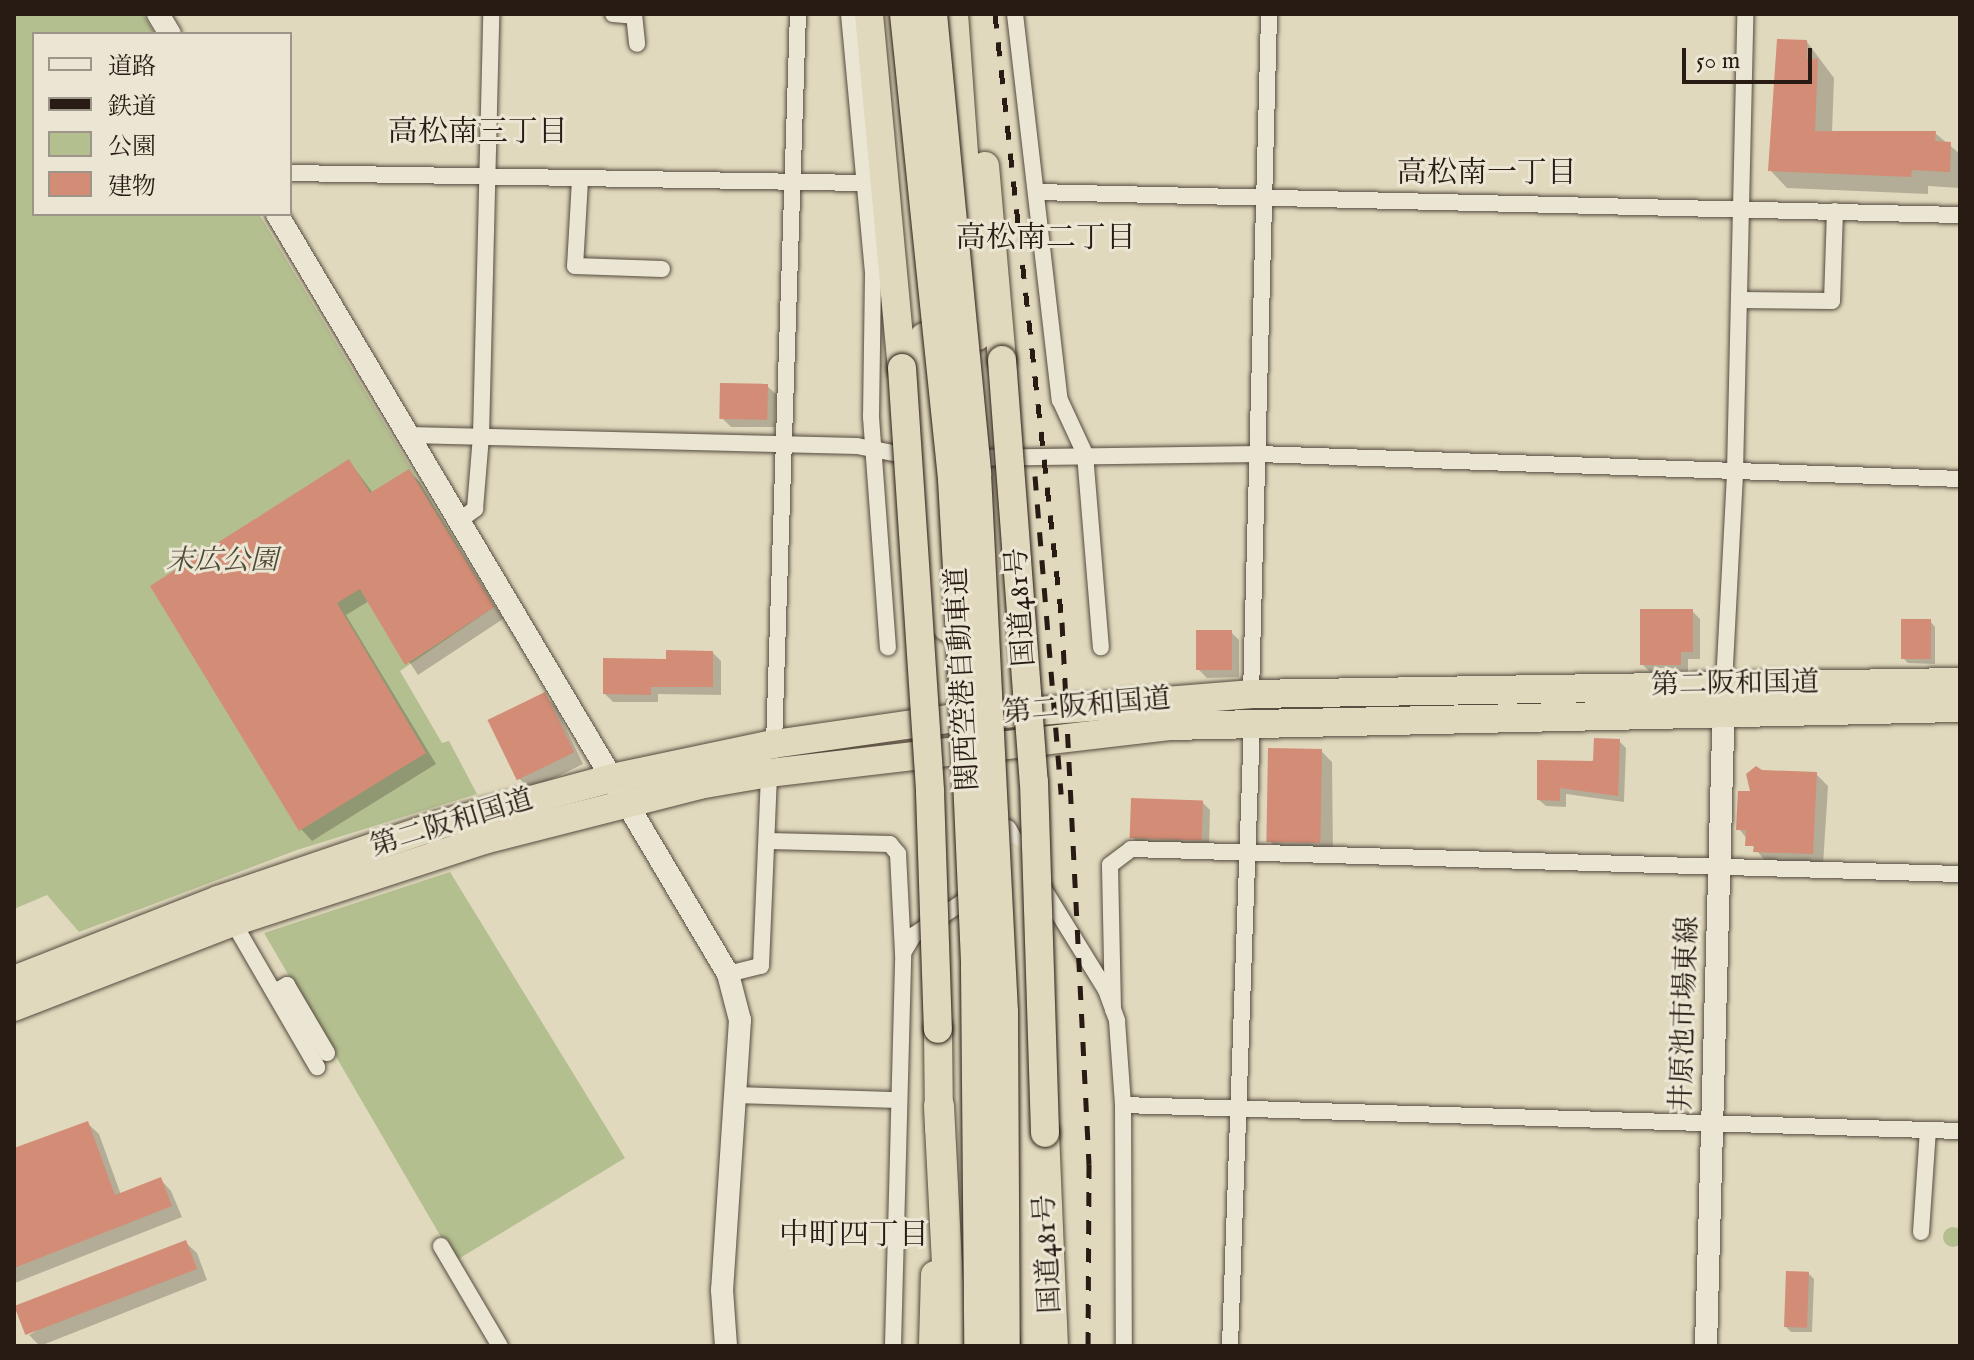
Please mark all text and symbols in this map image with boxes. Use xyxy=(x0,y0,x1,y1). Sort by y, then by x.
legend xyxy=(32,32,292,216)
scale bar xyxy=(1686,32,1816,82)
text: 50 m xyxy=(1696,46,1740,77)
text: 道路 xyxy=(108,52,156,83)
text: 鉄道 xyxy=(108,92,156,123)
district label: 高松南三丁目 xyxy=(388,115,568,151)
text: 公園 xyxy=(108,132,156,163)
district label: 高松南一丁目 xyxy=(1397,156,1577,192)
text: 建物 xyxy=(108,172,156,203)
district label: 高松南二丁目 xyxy=(956,221,1136,257)
park label: 末広公園 xyxy=(166,545,278,579)
street label: 国道481号 xyxy=(1001,546,1043,668)
street label: 関西空港自動車道 xyxy=(941,566,987,792)
street label: 第二阪和国道 xyxy=(1651,667,1819,703)
street label: 第二阪和国道 xyxy=(1002,683,1172,731)
street label: 第二阪和国道 xyxy=(367,783,537,865)
street label: 井原池市場東線 xyxy=(1666,915,1706,1113)
street label: 国道481号 xyxy=(1029,1194,1069,1314)
district label: 中町四丁目 xyxy=(779,1218,929,1254)

